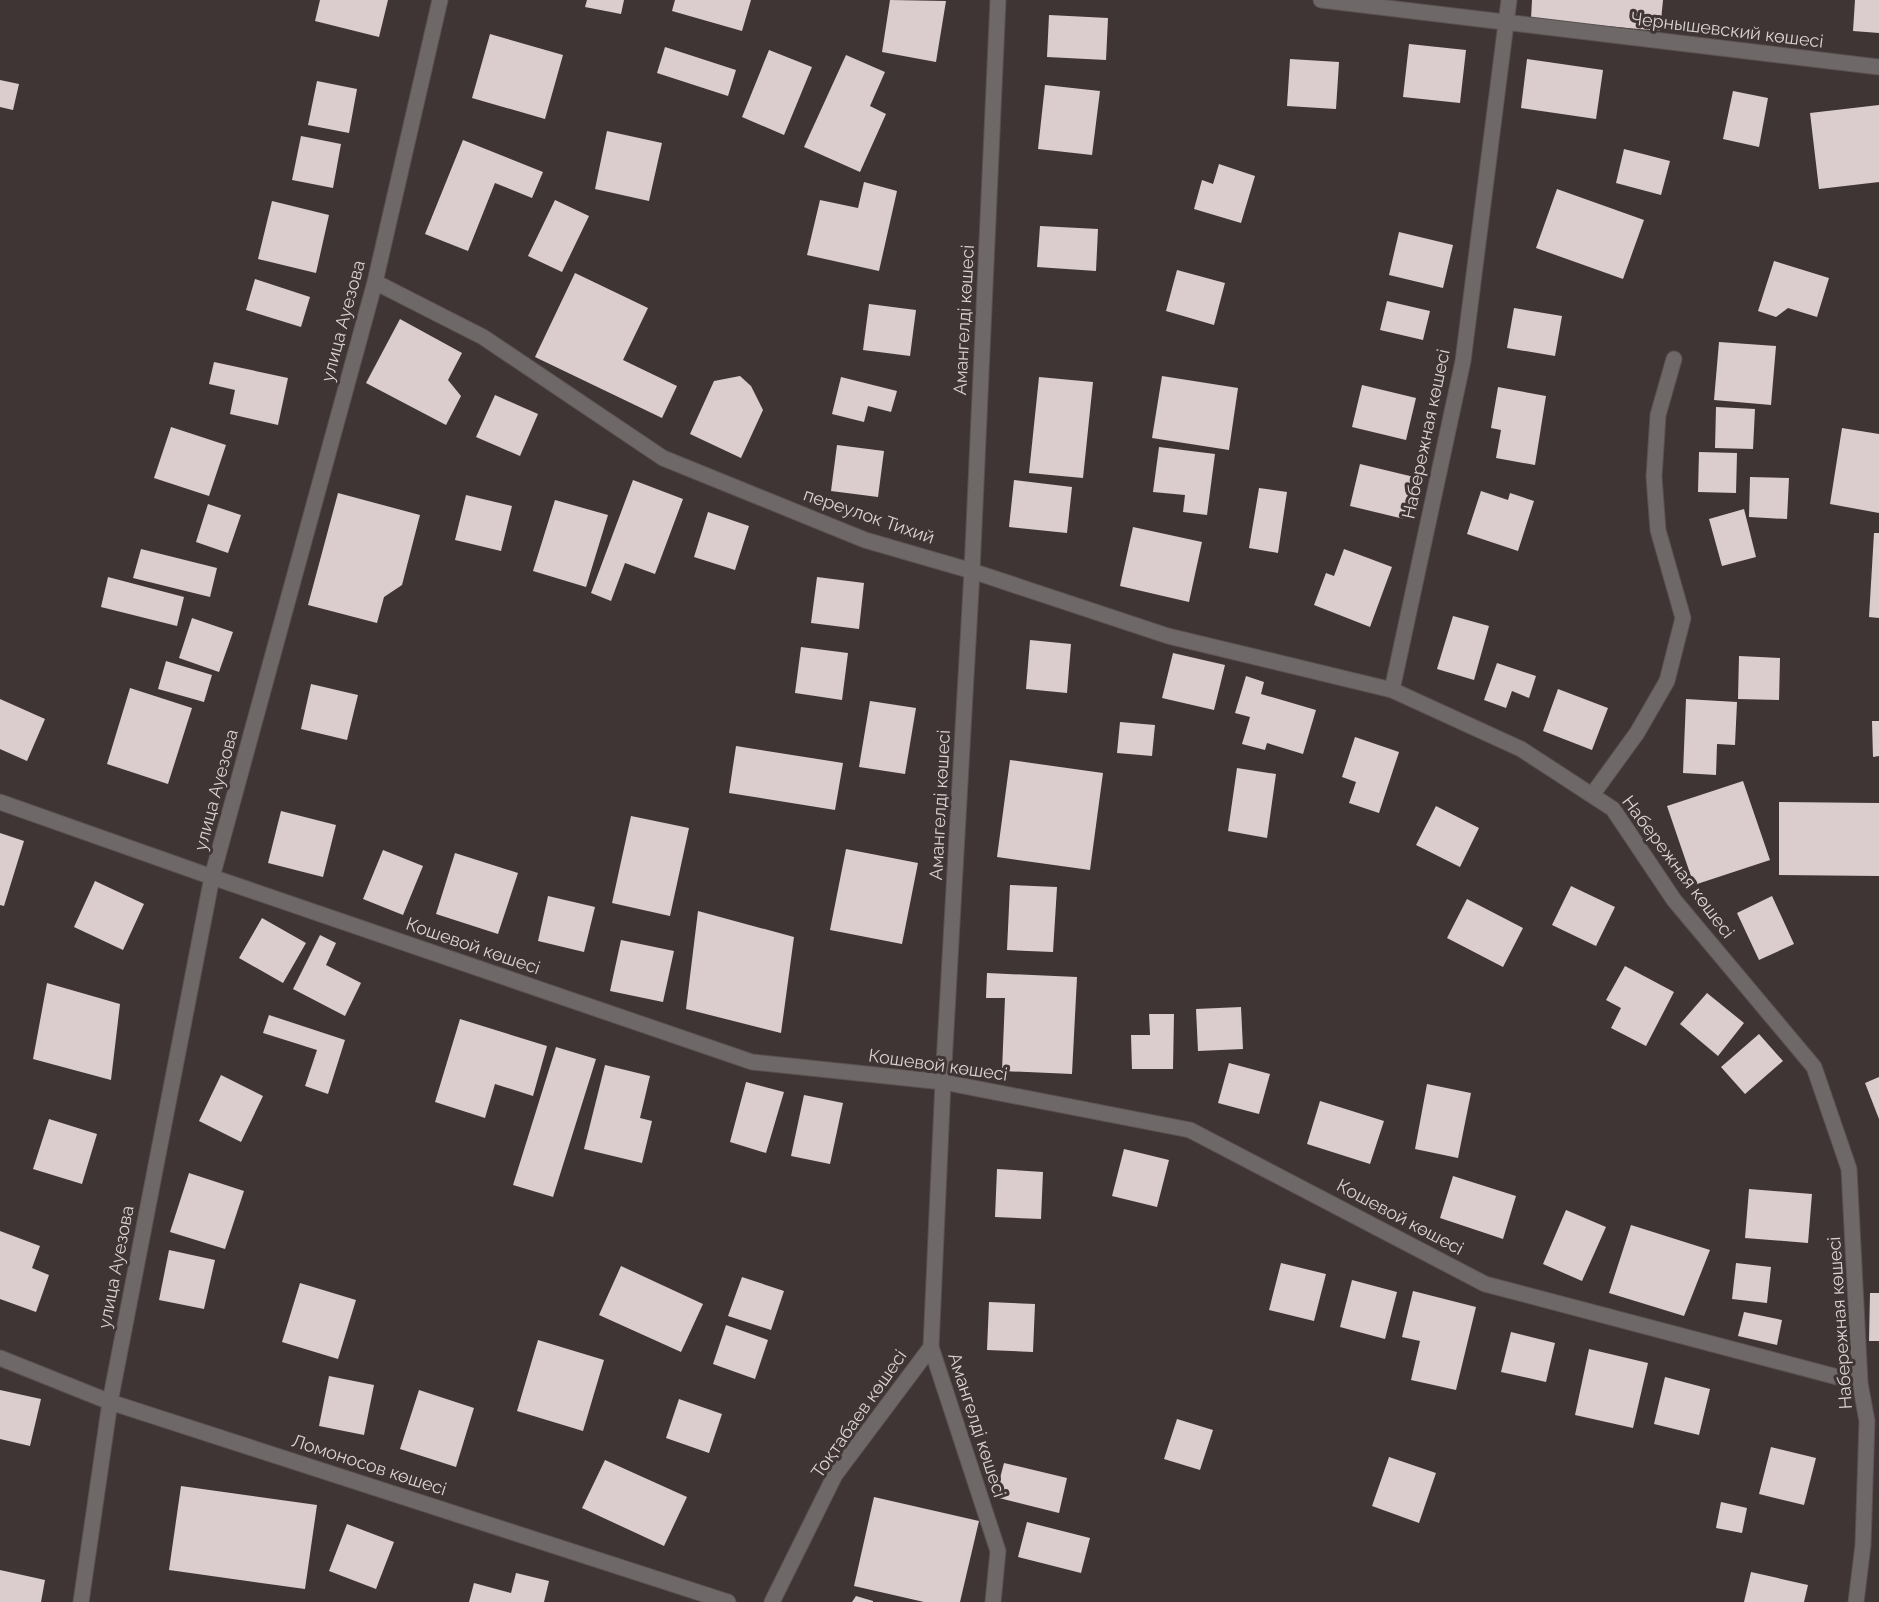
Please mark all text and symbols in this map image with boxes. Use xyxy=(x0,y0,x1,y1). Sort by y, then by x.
street label: Чернышевский көшесі xyxy=(1629,7,1825,52)
street label: Амангелді көшесі xyxy=(949,244,978,396)
street label: улица Ауезова xyxy=(316,258,369,384)
street label: Набережная көшесі xyxy=(1397,347,1454,521)
street label: переулок Тихий xyxy=(801,483,937,548)
street label: улица Ауезова xyxy=(189,727,242,853)
street label: Амангелді көшесі xyxy=(925,729,954,881)
street label: Набережная көшесі xyxy=(1618,791,1739,942)
street label: Кошевой көшесі xyxy=(403,913,543,978)
street label: Кошевой көшесі xyxy=(867,1044,1009,1085)
street label: Кошевой көшесі xyxy=(1333,1174,1467,1259)
street label: улица Ауезова xyxy=(93,1204,138,1330)
street label: Набережная көшесі xyxy=(1823,1236,1856,1410)
street label: Тоқтабаев көшесі xyxy=(807,1346,911,1482)
street label: Амангелді көшесі xyxy=(944,1350,1011,1500)
street label: Ломоносов көшесі xyxy=(289,1430,449,1499)

